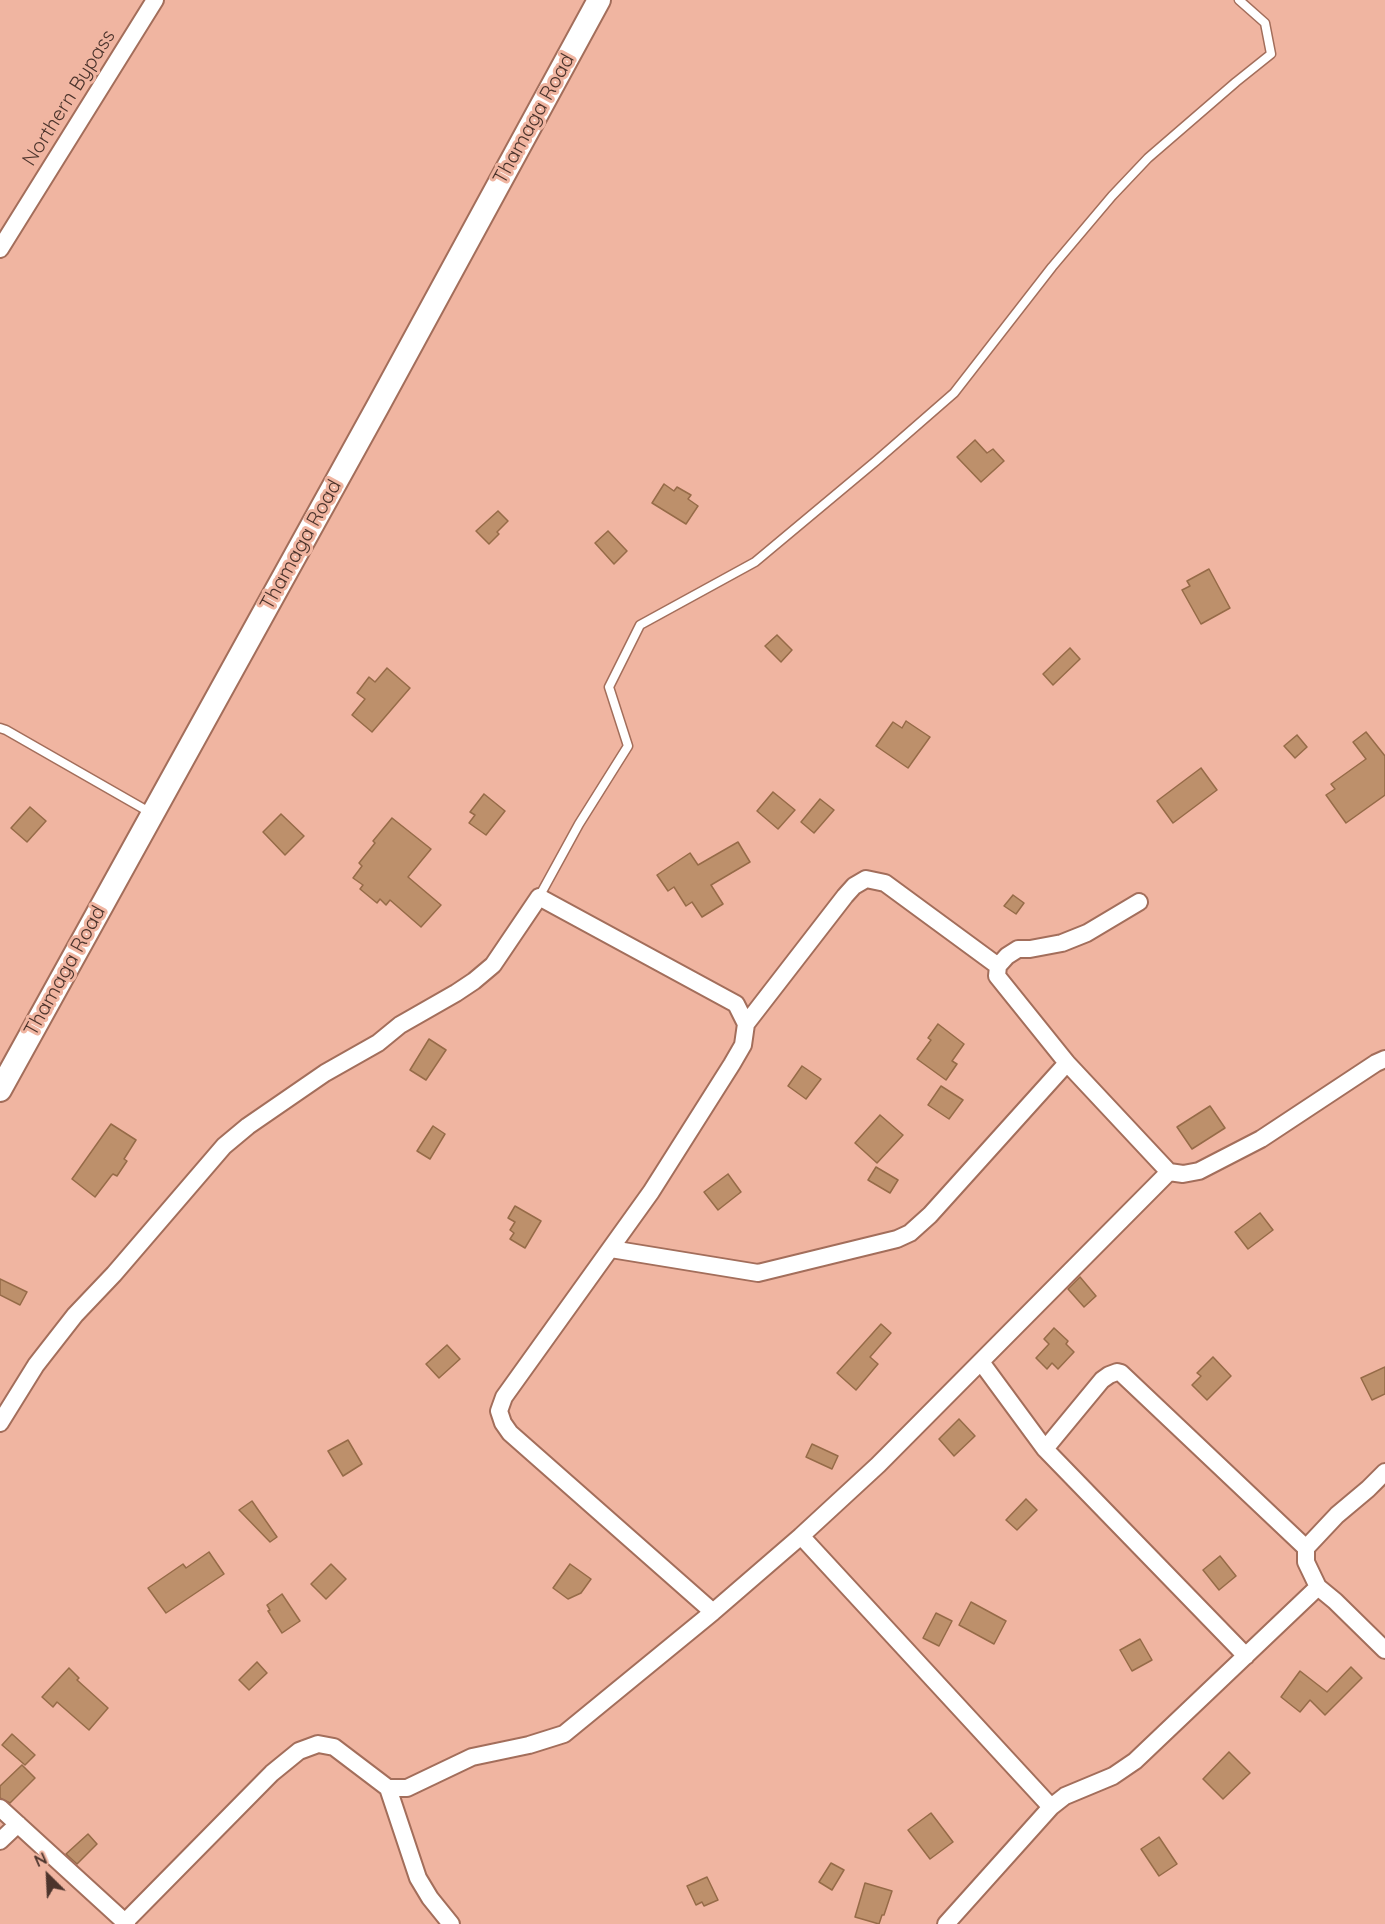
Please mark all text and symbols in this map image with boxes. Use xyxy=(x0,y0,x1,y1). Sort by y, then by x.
street label: Northern Bypass xyxy=(18,26,120,170)
street label: Thamaga Road xyxy=(488,50,580,188)
street label: Thamaga Road xyxy=(255,476,347,614)
street label: Thamaga Road xyxy=(19,902,111,1040)
north arrow xyxy=(18,1846,78,1906)
text: N xyxy=(31,1848,50,1871)

